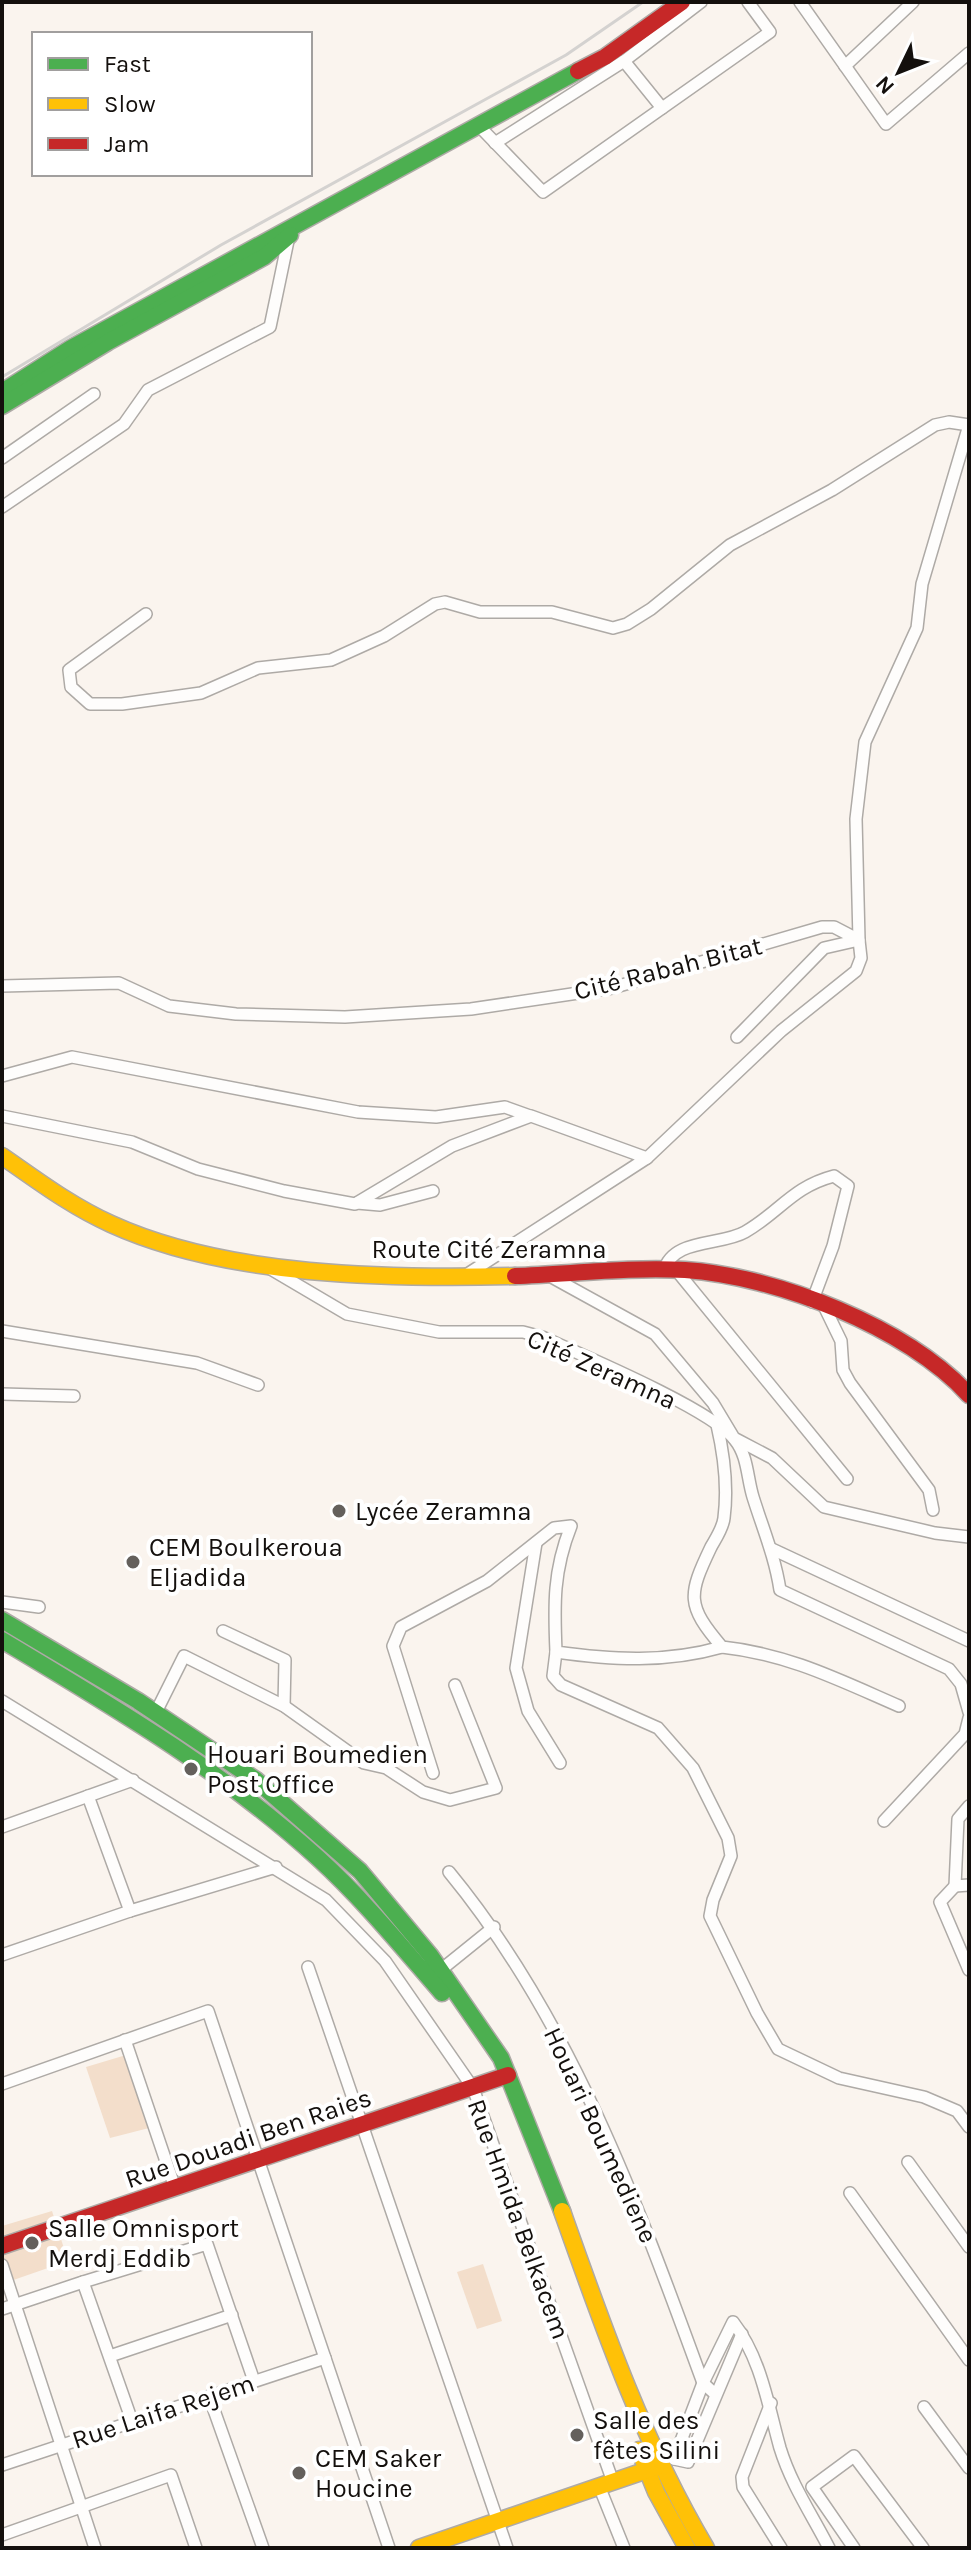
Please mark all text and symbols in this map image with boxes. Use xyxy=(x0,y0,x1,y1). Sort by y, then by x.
legend xyxy=(32,32,312,176)
north arrow xyxy=(859,32,939,112)
text: Fast xyxy=(104,50,151,78)
text: N xyxy=(870,70,900,100)
text: Slow xyxy=(104,90,156,118)
text: Jam xyxy=(104,130,149,158)
street label: Cité Rabah Bitat xyxy=(571,930,766,1007)
street label: Route Cité Zeramna xyxy=(372,1234,606,1265)
street label: Cité Zeramna xyxy=(523,1323,681,1416)
place label: Lycée Zeramna xyxy=(355,1496,532,1527)
marker: Lycée Zeramna xyxy=(330,1502,348,1520)
place label: CEM Boulkeroua Eljadida xyxy=(149,1532,343,1593)
marker: CEM Boulkeroua Eljadida xyxy=(124,1553,142,1571)
place label: Houari Boumedien Post Office xyxy=(207,1739,428,1800)
marker: Houari Boumedien Post Office xyxy=(182,1760,200,1778)
street label: Houari Boumediene xyxy=(537,2022,664,2248)
street label: Rue Douadi Ben Raies xyxy=(121,2082,375,2195)
street label: Rue Hmida Belkacem xyxy=(461,2095,576,2344)
place label: Salle Omnisport Merdj Eddib xyxy=(48,2213,239,2274)
marker: Salle Omnisport Merdj Eddib xyxy=(23,2234,41,2252)
street label: Rue Laifa Rejem xyxy=(68,2367,258,2456)
place label: Salle des fêtes Silini xyxy=(593,2405,720,2466)
marker: Salle des fêtes Silini xyxy=(568,2426,586,2444)
place label: CEM Saker Houcine xyxy=(315,2443,442,2504)
marker: CEM Saker Houcine xyxy=(290,2464,308,2482)

